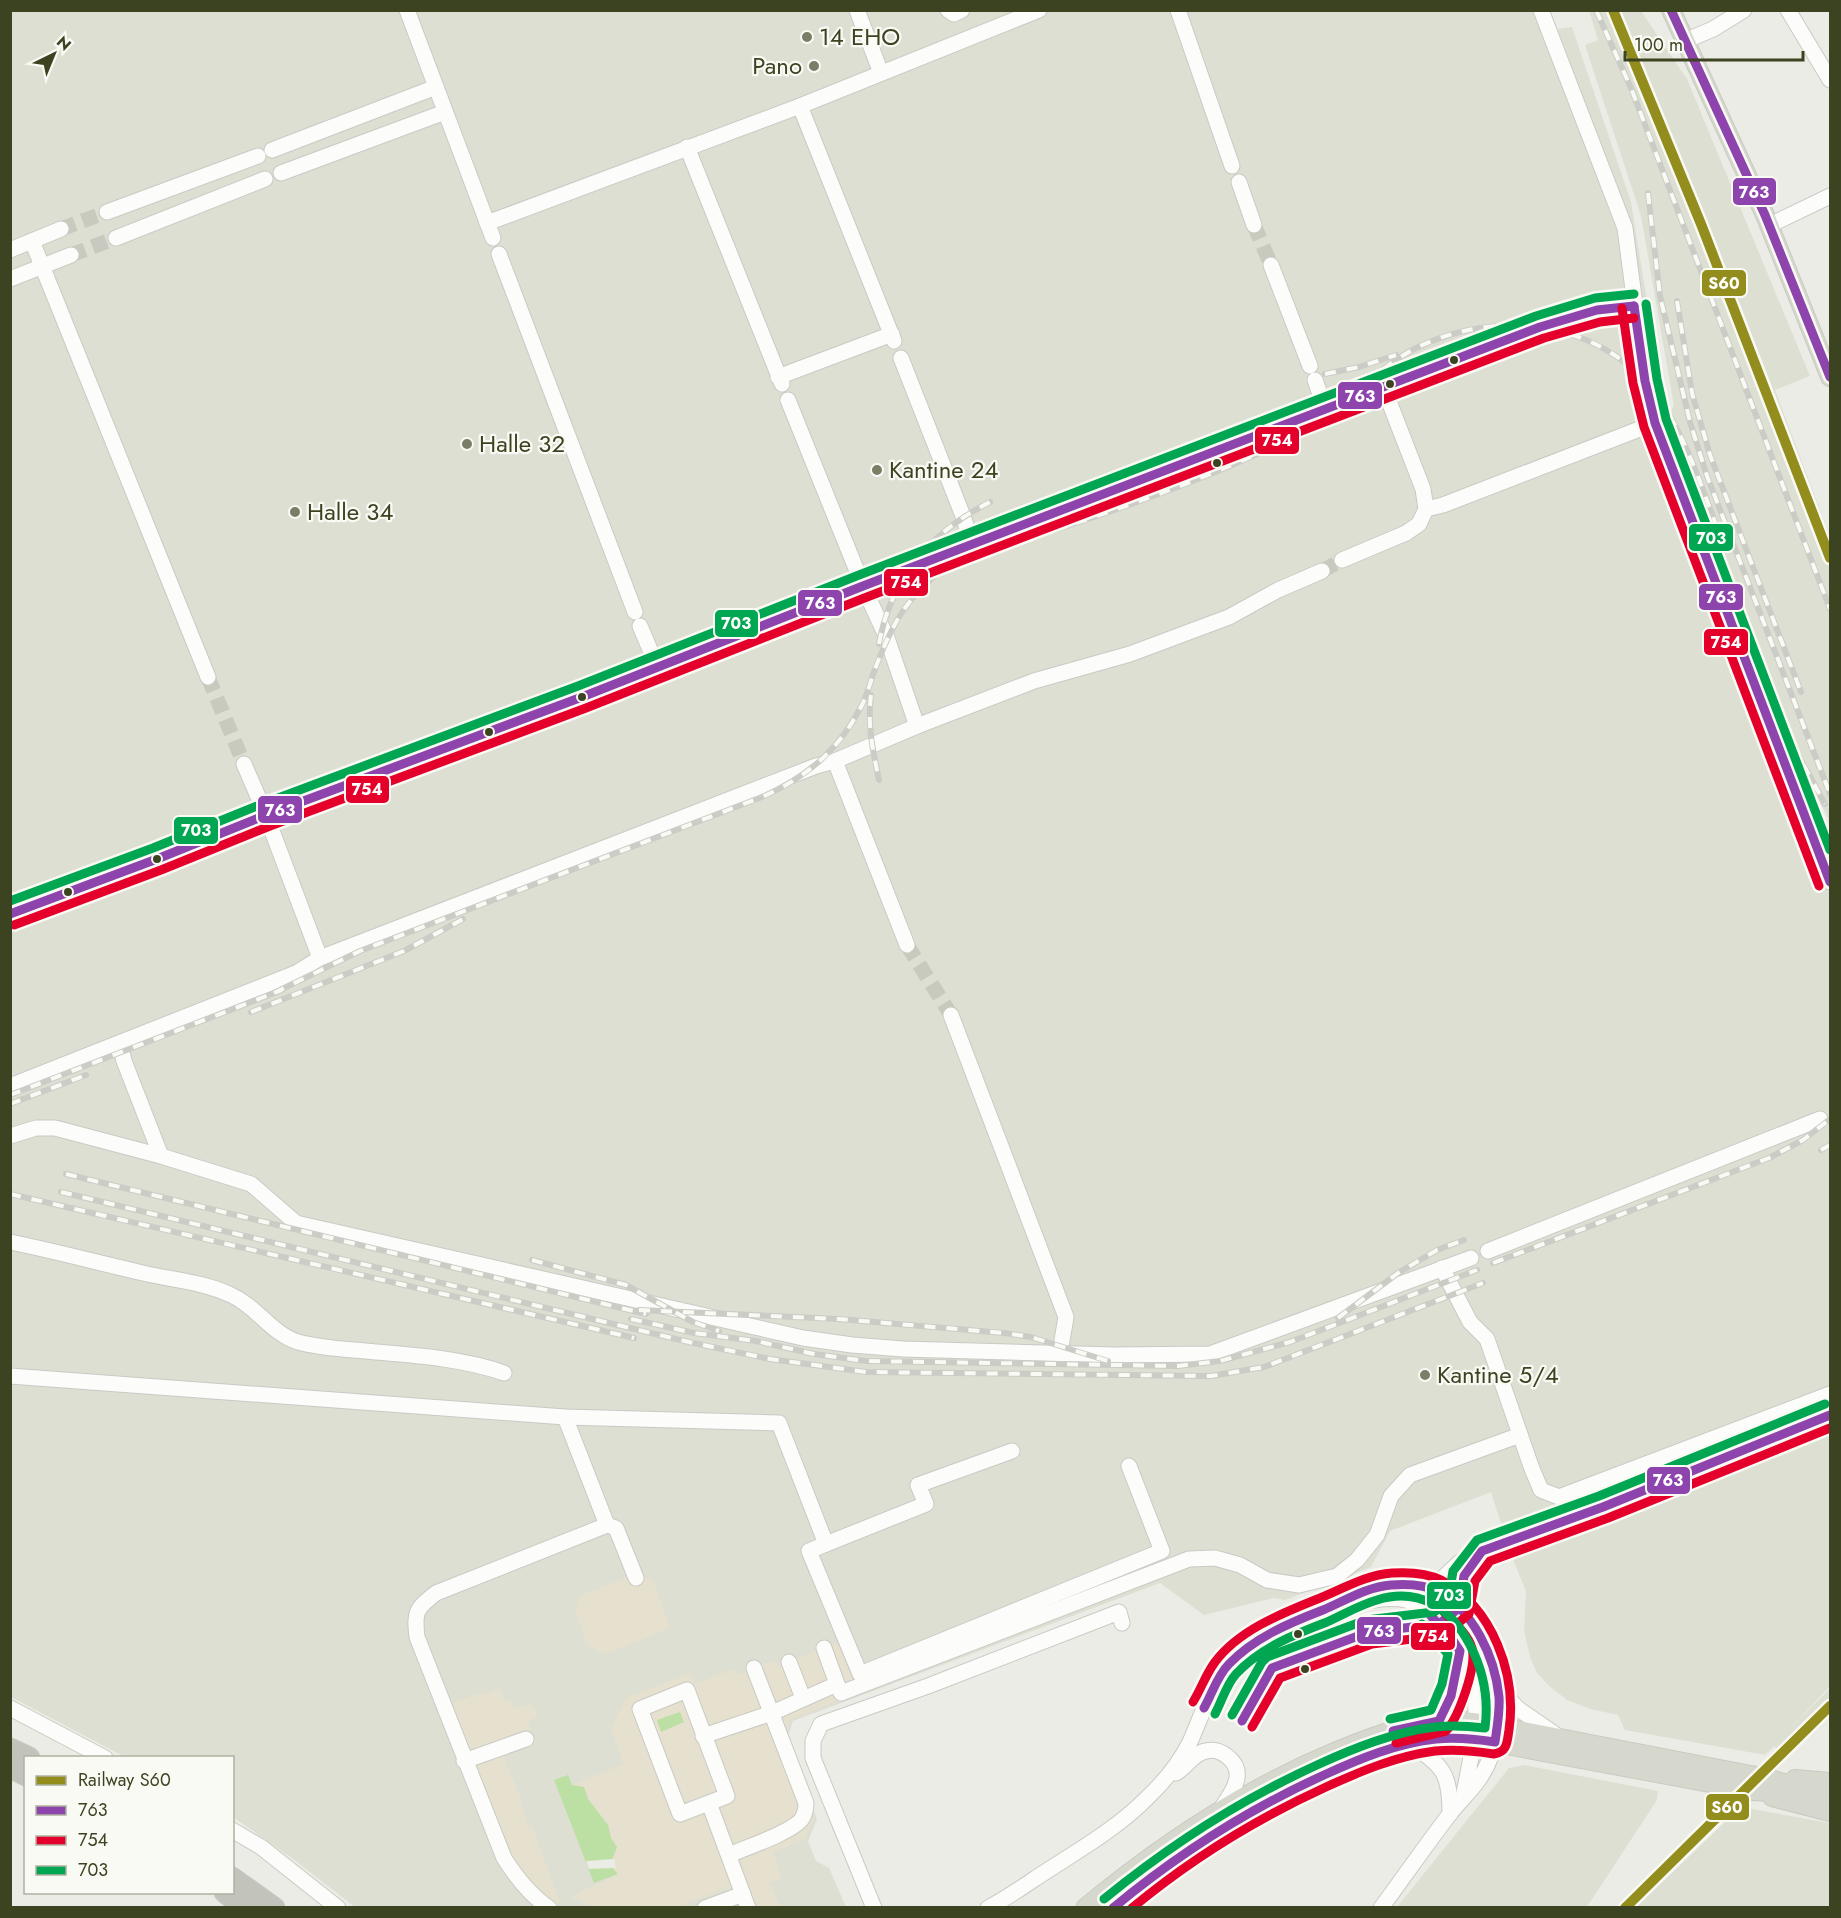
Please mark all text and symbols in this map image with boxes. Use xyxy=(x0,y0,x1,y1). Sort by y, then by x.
place label: 14 EHO xyxy=(819,19,900,54)
north arrow xyxy=(24,24,84,84)
scale bar xyxy=(1625,24,1804,62)
marker: 14 EHO xyxy=(800,30,814,44)
text: N xyxy=(51,31,76,56)
text: 100 m xyxy=(1634,32,1683,58)
place label: Pano xyxy=(752,48,802,83)
marker: Pano xyxy=(807,59,821,73)
line badge: 763 xyxy=(1732,177,1777,206)
text: 763 xyxy=(1739,181,1769,204)
line badge: S60 xyxy=(1701,269,1747,297)
text: S60 xyxy=(1708,272,1740,295)
unlabelled marker xyxy=(1448,354,1460,366)
unlabelled marker xyxy=(1384,378,1396,390)
line badge: 763 xyxy=(1337,381,1383,410)
text: 763 xyxy=(1345,385,1375,408)
place label: Halle 32 xyxy=(479,426,565,461)
line badge: 754 xyxy=(1254,426,1300,455)
text: 754 xyxy=(1261,429,1293,452)
marker: Halle 32 xyxy=(460,437,474,451)
place label: Kantine 24 xyxy=(889,452,999,487)
unlabelled marker xyxy=(1211,457,1223,469)
marker: Kantine 24 xyxy=(870,463,884,477)
place label: Halle 34 xyxy=(307,494,393,529)
marker: Halle 34 xyxy=(288,505,302,519)
line badge: 703 xyxy=(1688,523,1734,552)
text: 703 xyxy=(1696,527,1726,550)
line badge: 754 xyxy=(883,568,929,597)
text: 754 xyxy=(890,571,922,594)
line badge: 763 xyxy=(1698,583,1744,611)
text: 763 xyxy=(1706,586,1736,609)
line badge: 763 xyxy=(797,589,843,617)
text: 763 xyxy=(805,592,835,615)
line badge: 703 xyxy=(714,609,759,638)
text: 703 xyxy=(721,612,751,635)
line badge: 754 xyxy=(1703,628,1749,656)
text: 754 xyxy=(1710,631,1742,654)
unlabelled marker xyxy=(576,691,588,703)
unlabelled marker xyxy=(483,726,495,738)
line badge: 754 xyxy=(345,775,390,804)
text: 754 xyxy=(351,778,383,801)
line badge: 763 xyxy=(257,795,303,824)
text: 763 xyxy=(265,799,295,822)
line badge: 703 xyxy=(173,816,219,845)
text: 703 xyxy=(181,819,211,842)
unlabelled marker xyxy=(151,853,163,865)
unlabelled marker xyxy=(62,886,74,898)
place label: Kantine 5/4 xyxy=(1437,1357,1559,1392)
marker: Kantine 5/4 xyxy=(1418,1368,1432,1382)
line badge: 763 xyxy=(1646,1466,1691,1495)
text: 763 xyxy=(1653,1469,1683,1492)
line badge: 703 xyxy=(1426,1581,1472,1610)
text: 703 xyxy=(1434,1584,1464,1607)
line badge: 763 xyxy=(1356,1616,1402,1645)
text: 763 xyxy=(1364,1620,1394,1643)
line badge: 754 xyxy=(1410,1622,1456,1651)
text: 754 xyxy=(1417,1625,1449,1648)
unlabelled marker xyxy=(1292,1628,1304,1640)
unlabelled marker xyxy=(1299,1663,1311,1675)
legend xyxy=(24,1756,234,1894)
text: Railway S60 xyxy=(78,1767,171,1793)
line badge: S60 xyxy=(1705,1793,1750,1821)
text: S60 xyxy=(1711,1796,1743,1819)
text: 763 xyxy=(78,1797,108,1823)
text: 754 xyxy=(78,1827,108,1853)
text: 703 xyxy=(78,1857,108,1883)

